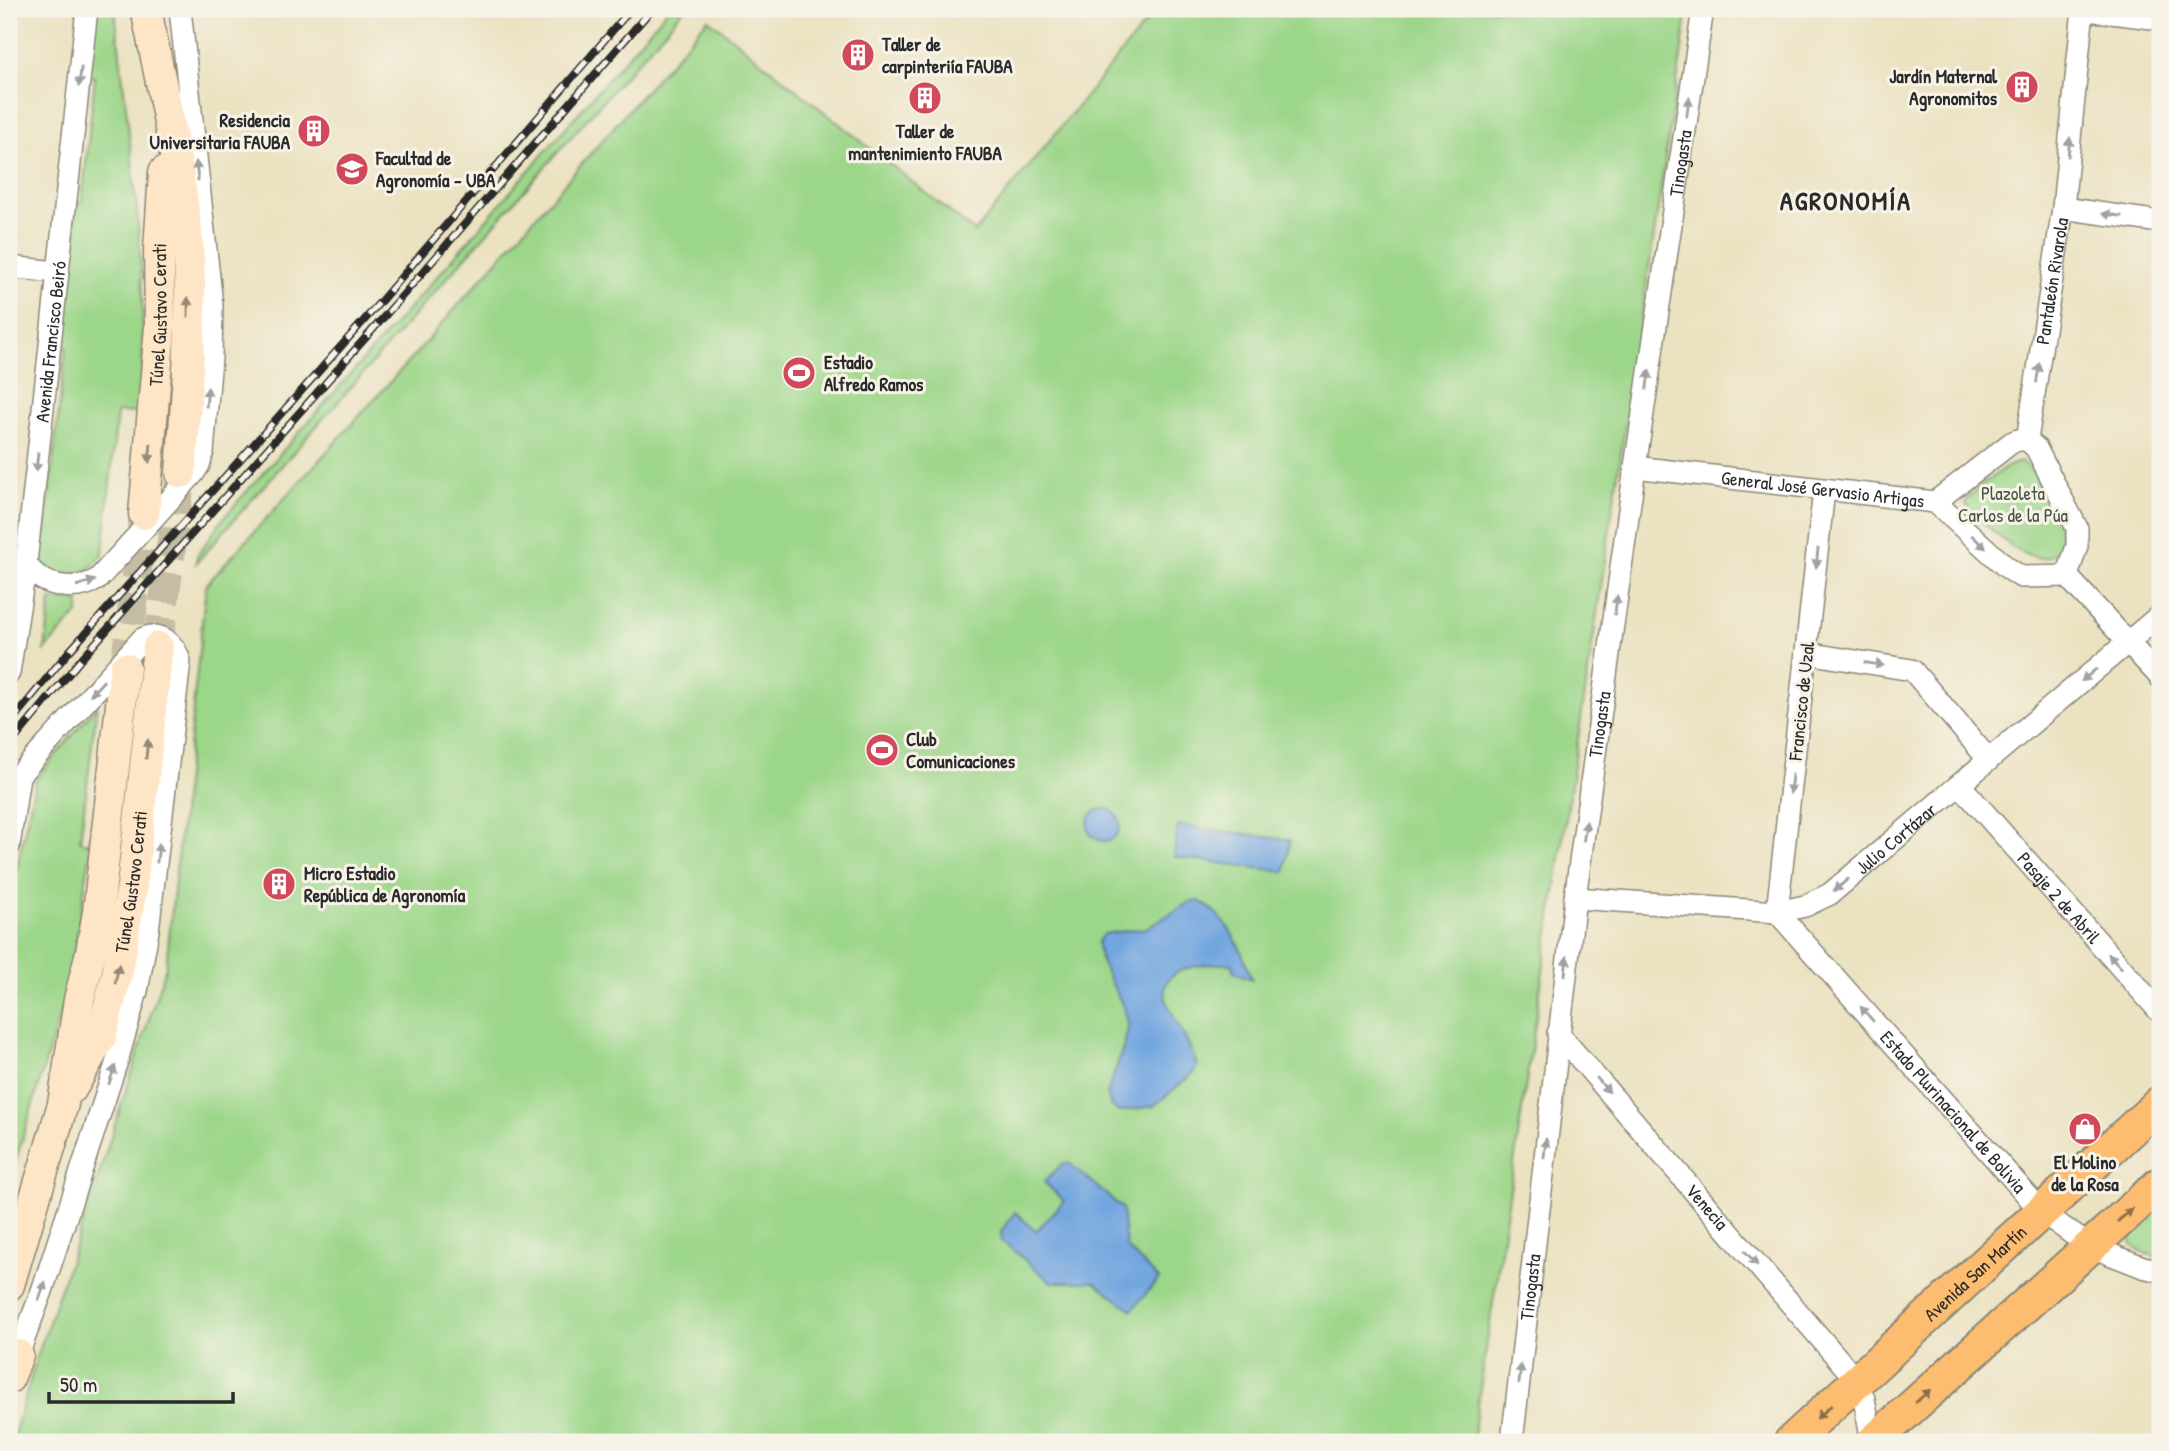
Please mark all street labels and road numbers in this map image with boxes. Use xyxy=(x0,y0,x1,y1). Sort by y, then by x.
street label: Tinogasta xyxy=(1662,128,1698,198)
street label: Pantaleón Rivarola xyxy=(2029,215,2074,346)
street label: Túnel Gustavo Cerati xyxy=(142,242,173,387)
street label: Avenida Francisco Beiró xyxy=(29,259,72,424)
street label: General José Gervasio Artigas xyxy=(1720,464,1926,514)
street label: Francisco de Uzal xyxy=(1782,639,1820,763)
street label: Tinogasta xyxy=(1582,689,1617,759)
street label: Julio Cortázar xyxy=(1850,796,1942,880)
street label: Túnel Gustavo Cerati xyxy=(108,809,153,955)
street label: Pasaje 2 de Abril xyxy=(2012,846,2107,950)
street label: Estado Plurinacional de Bolivia xyxy=(1875,1025,2033,1199)
street label: Venecia xyxy=(1680,1178,1735,1236)
street label: Avenida San Martín xyxy=(1918,1219,2032,1327)
street label: Tinogasta xyxy=(1513,1252,1547,1322)

